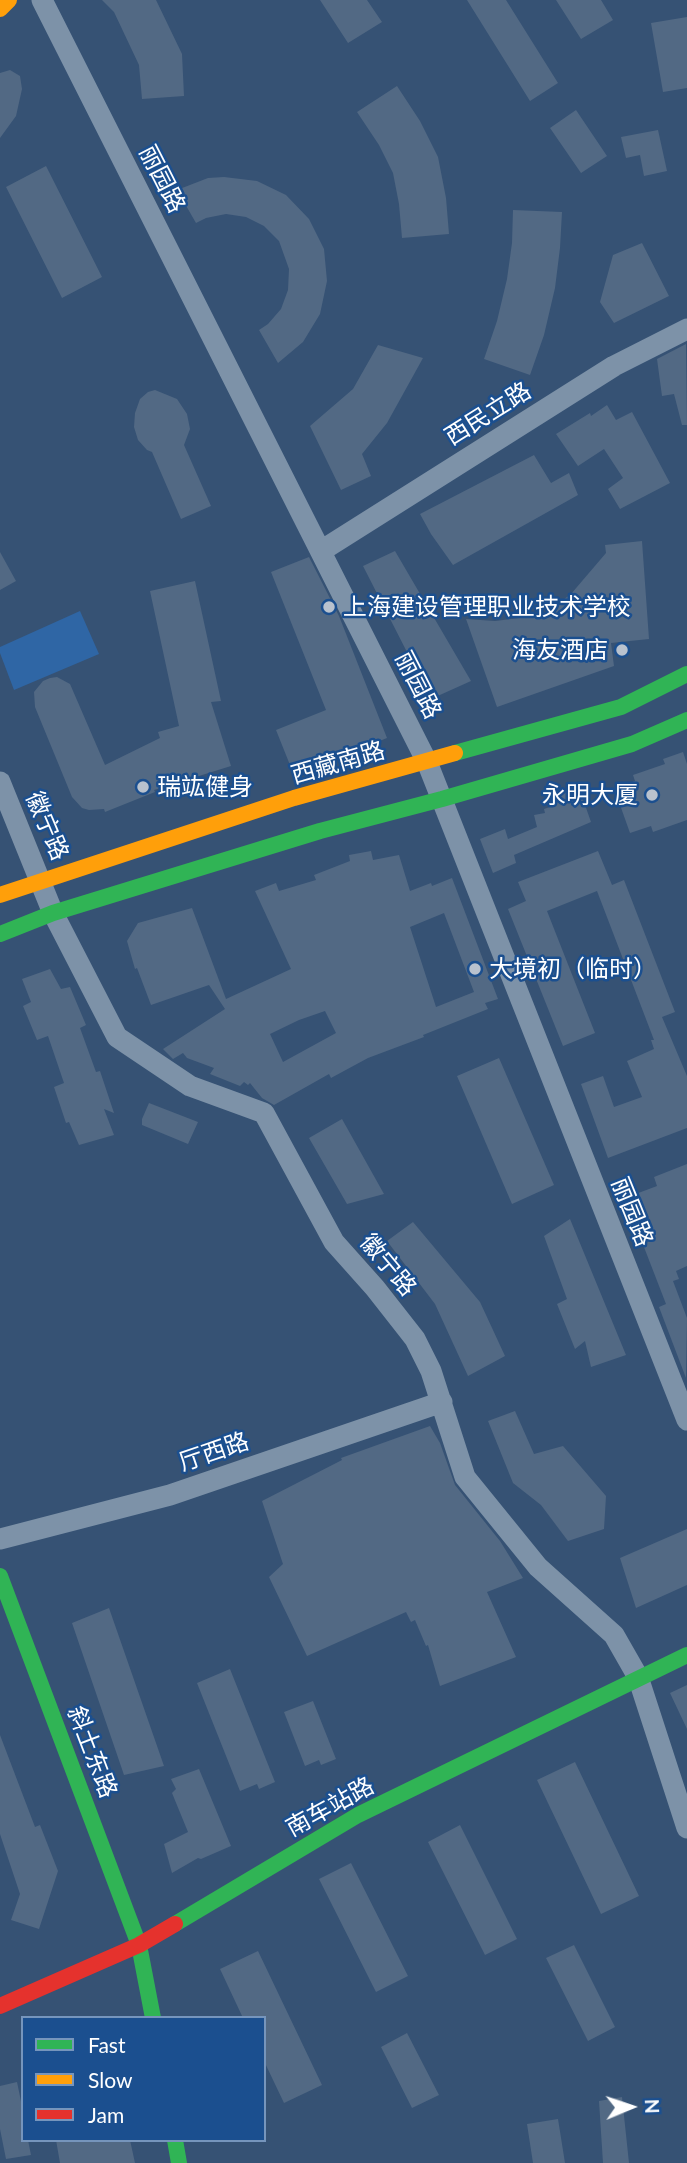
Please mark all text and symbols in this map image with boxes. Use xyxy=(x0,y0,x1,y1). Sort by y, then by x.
street label: 丽园路 xyxy=(133,140,191,218)
street label: 西民立路 xyxy=(440,376,536,452)
place label: 上海建设管理职业技术学校 xyxy=(343,593,631,621)
marker: 上海建设管理职业技术学校 xyxy=(321,599,337,615)
place label: 海友酒店 xyxy=(512,636,608,664)
marker: 海友酒店 xyxy=(614,642,630,658)
street label: 丽园路 xyxy=(389,646,447,724)
street label: 西藏南路 xyxy=(288,736,388,790)
place label: 瑞竑健身 xyxy=(157,773,253,801)
marker: 瑞竑健身 xyxy=(135,779,151,795)
place label: 永明大厦 xyxy=(542,781,638,809)
street label: 徽宁路 xyxy=(20,787,74,865)
marker: 永明大厦 xyxy=(644,787,660,803)
place label: 大境初（临时） xyxy=(489,955,657,983)
marker: 大境初（临时） xyxy=(467,961,483,977)
street label: 丽园路 xyxy=(605,1173,659,1251)
street label: 徽宁路 xyxy=(354,1228,422,1302)
street label: 厅西路 xyxy=(175,1427,253,1477)
street label: 斜土东路 xyxy=(61,1702,123,1802)
street label: 南车站路 xyxy=(281,1771,379,1843)
legend xyxy=(21,2016,266,2142)
text: Fast xyxy=(88,2032,125,2057)
text: Slow xyxy=(88,2067,132,2092)
north arrow xyxy=(596,2072,666,2142)
text: N xyxy=(641,2099,664,2114)
text: Jam xyxy=(88,2102,124,2127)

